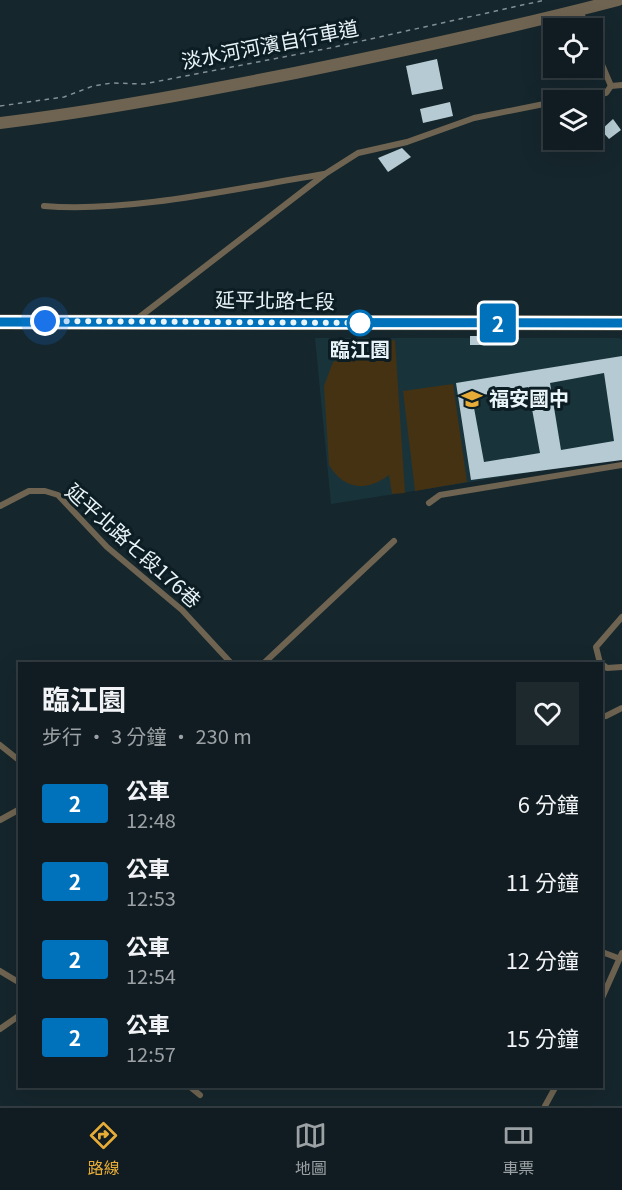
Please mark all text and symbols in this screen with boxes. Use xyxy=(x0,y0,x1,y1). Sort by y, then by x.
street label: 淡水河河濱自行車道 xyxy=(179,12,361,75)
map controls xyxy=(543,18,603,150)
button: locate xyxy=(543,18,603,78)
button: layers xyxy=(543,90,603,150)
street label: 延平北路七段 xyxy=(215,284,335,315)
line badge: 2 xyxy=(478,304,518,342)
your location xyxy=(30,306,60,336)
text: 2 xyxy=(492,308,504,338)
marker: 臨江園 xyxy=(347,310,373,336)
place label: 臨江園 xyxy=(330,334,390,363)
place label: 福安國中 xyxy=(489,383,569,412)
school or university icon: 福安國中 xyxy=(460,387,484,411)
street label: 延平北路七段176巷 xyxy=(60,476,208,614)
text: 臨江園 xyxy=(42,678,126,718)
button: heart xyxy=(516,682,579,745)
text: 步行 · 3 分鐘 · 230 m xyxy=(42,721,252,750)
text: 公車 xyxy=(126,773,170,805)
text: 6 分鐘 xyxy=(518,787,579,819)
text: 2 xyxy=(69,788,81,818)
text: 12:48 xyxy=(126,805,176,834)
text: 公車 xyxy=(126,851,170,883)
text: 11 分鐘 xyxy=(506,865,579,897)
text: 2 xyxy=(69,866,81,896)
text: 12:53 xyxy=(126,883,176,912)
text: 公車 xyxy=(126,929,170,961)
text: 12 分鐘 xyxy=(506,943,579,975)
text: 2 xyxy=(69,944,81,974)
text: 12:54 xyxy=(126,961,176,990)
text: 公車 xyxy=(126,1007,170,1039)
text: 15 分鐘 xyxy=(506,1021,579,1053)
text: 2 xyxy=(69,1022,81,1052)
text: 12:57 xyxy=(126,1039,176,1068)
tab: 路線 xyxy=(87,1119,120,1179)
tab: 地圖 xyxy=(294,1119,327,1179)
tab: 車票 xyxy=(502,1119,535,1179)

